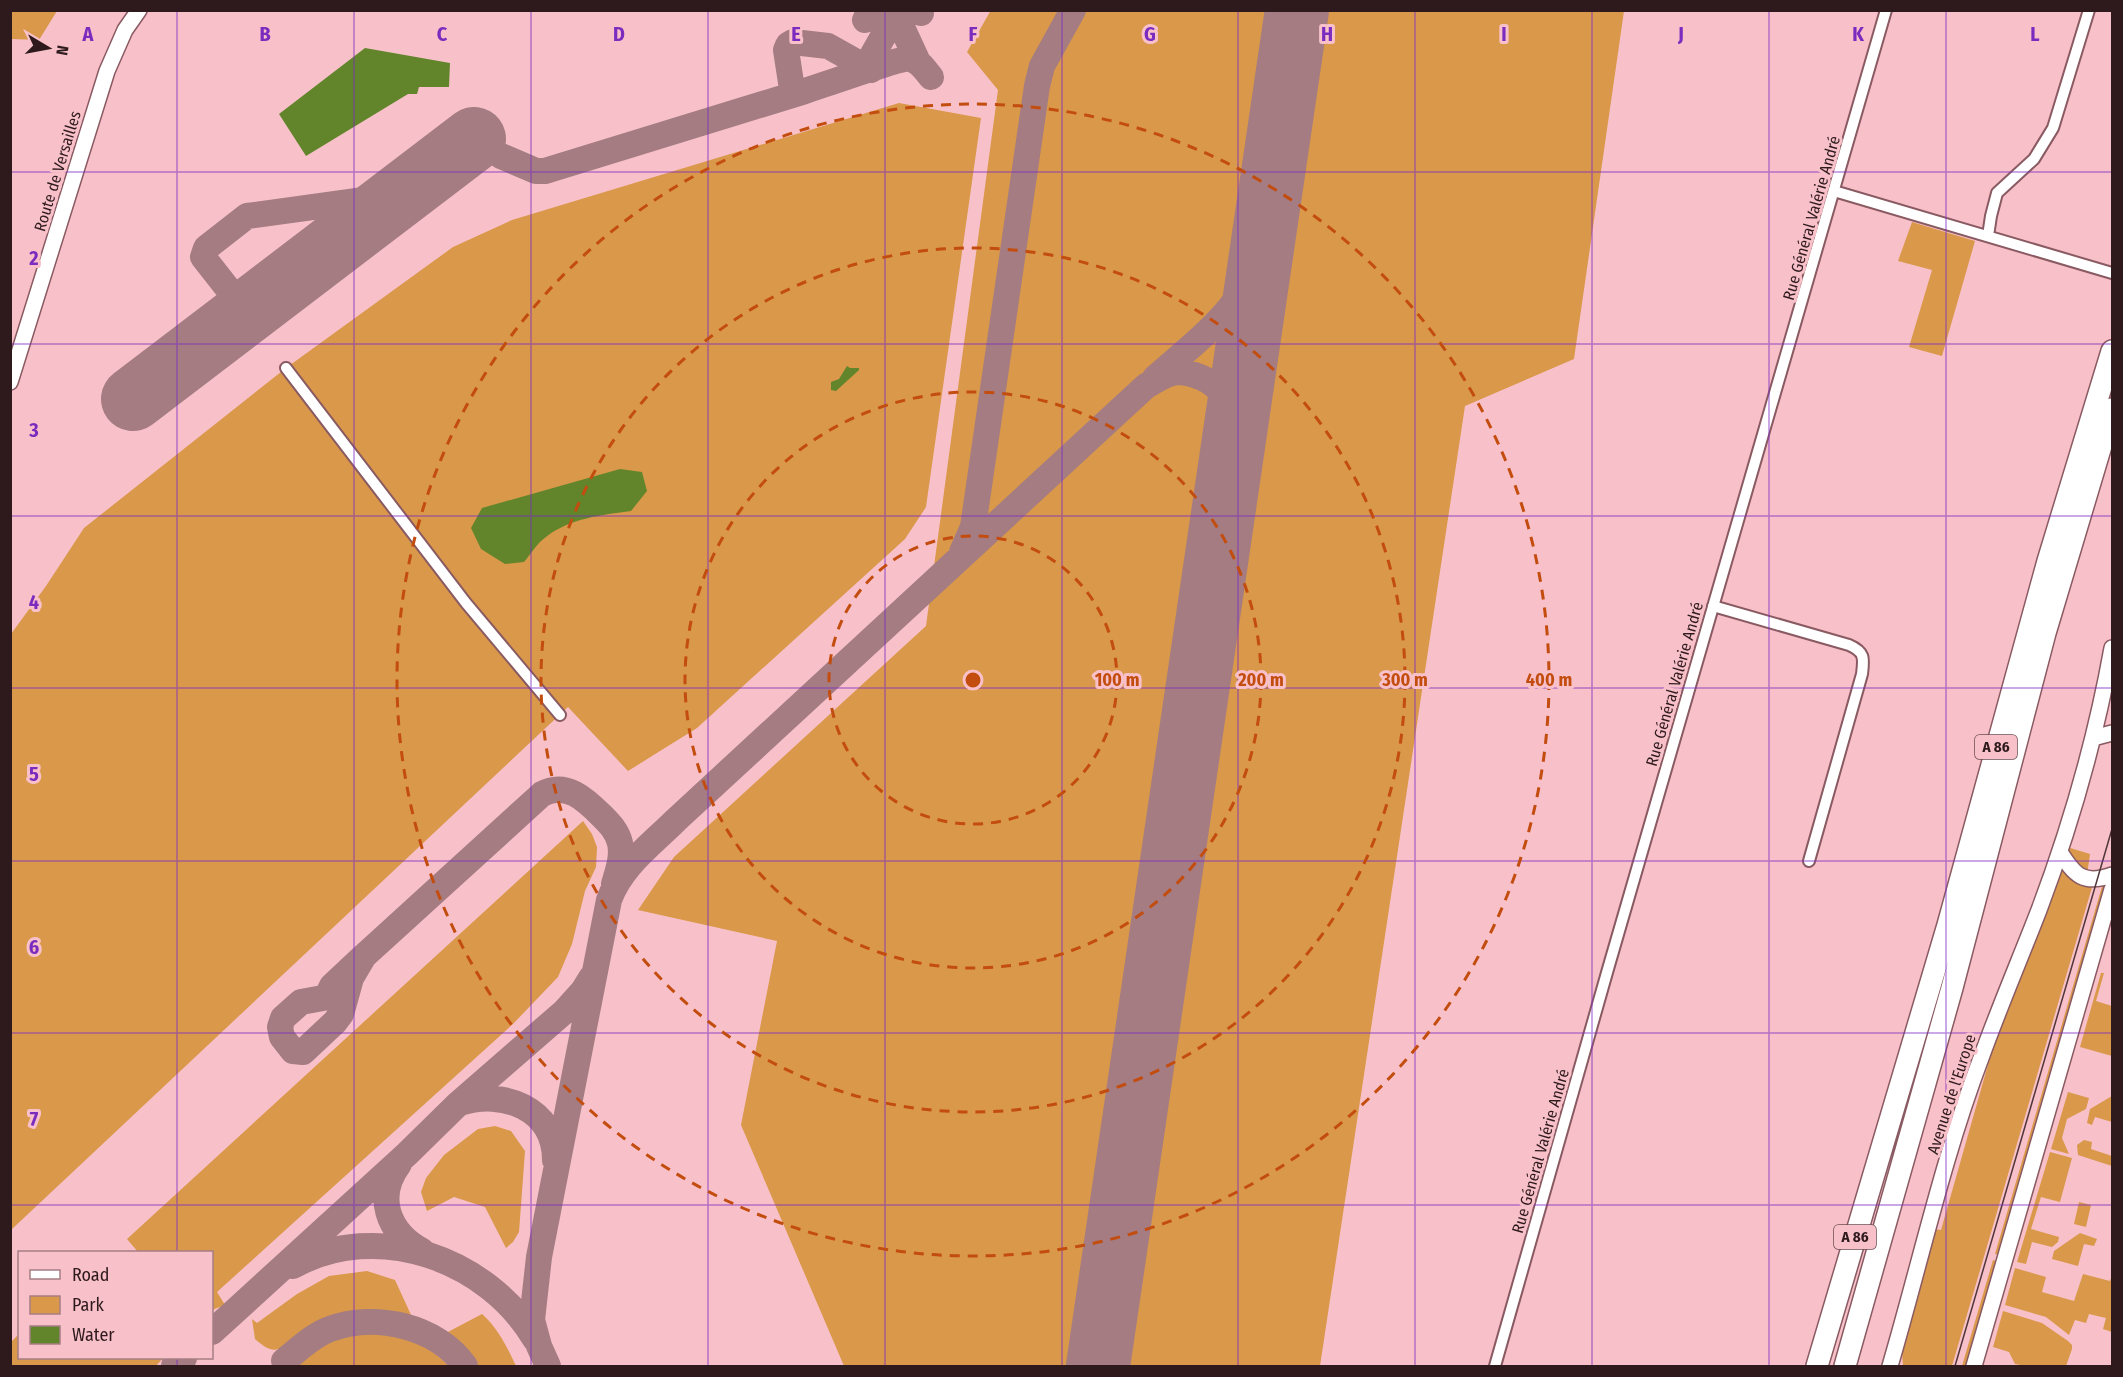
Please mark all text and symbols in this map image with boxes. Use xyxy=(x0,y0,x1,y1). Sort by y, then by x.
north arrow xyxy=(18,18,78,78)
text: A xyxy=(82,22,95,46)
text: B xyxy=(259,22,271,46)
text: C xyxy=(437,22,448,46)
text: D xyxy=(613,22,625,46)
text: E xyxy=(791,22,801,46)
text: F xyxy=(969,22,978,46)
text: G xyxy=(1144,22,1156,46)
text: H xyxy=(1321,22,1333,46)
text: I xyxy=(1501,22,1507,46)
text: J xyxy=(1677,22,1684,46)
text: K xyxy=(1852,22,1864,46)
text: L xyxy=(2030,22,2040,46)
text: N xyxy=(52,44,72,57)
street label: Route de Versailles xyxy=(30,109,85,234)
street label: Rue Général Valérie André xyxy=(1779,134,1844,302)
text: 2 xyxy=(28,246,39,270)
text: 3 xyxy=(28,418,39,442)
text: 4 xyxy=(29,590,39,614)
street label: Rue Général Valérie André xyxy=(1642,600,1707,768)
text: 100 m xyxy=(1095,669,1139,691)
text: 200 m xyxy=(1237,669,1284,691)
text: 300 m xyxy=(1381,669,1428,691)
text: 400 m xyxy=(1526,669,1572,691)
centre of rings xyxy=(963,670,983,690)
road number: A 86 xyxy=(1975,735,2017,759)
text: 5 xyxy=(29,762,39,786)
text: 6 xyxy=(29,935,39,959)
street label: Avenue de l'Europe xyxy=(1923,1032,1980,1156)
street label: Rue Général Valérie André xyxy=(1508,1067,1573,1235)
text: 7 xyxy=(30,1107,39,1131)
road number: A 86 xyxy=(1834,1225,1876,1249)
legend xyxy=(18,1251,213,1359)
text: Road xyxy=(72,1264,109,1286)
text: Park xyxy=(72,1294,105,1316)
text: Water xyxy=(72,1324,115,1346)

